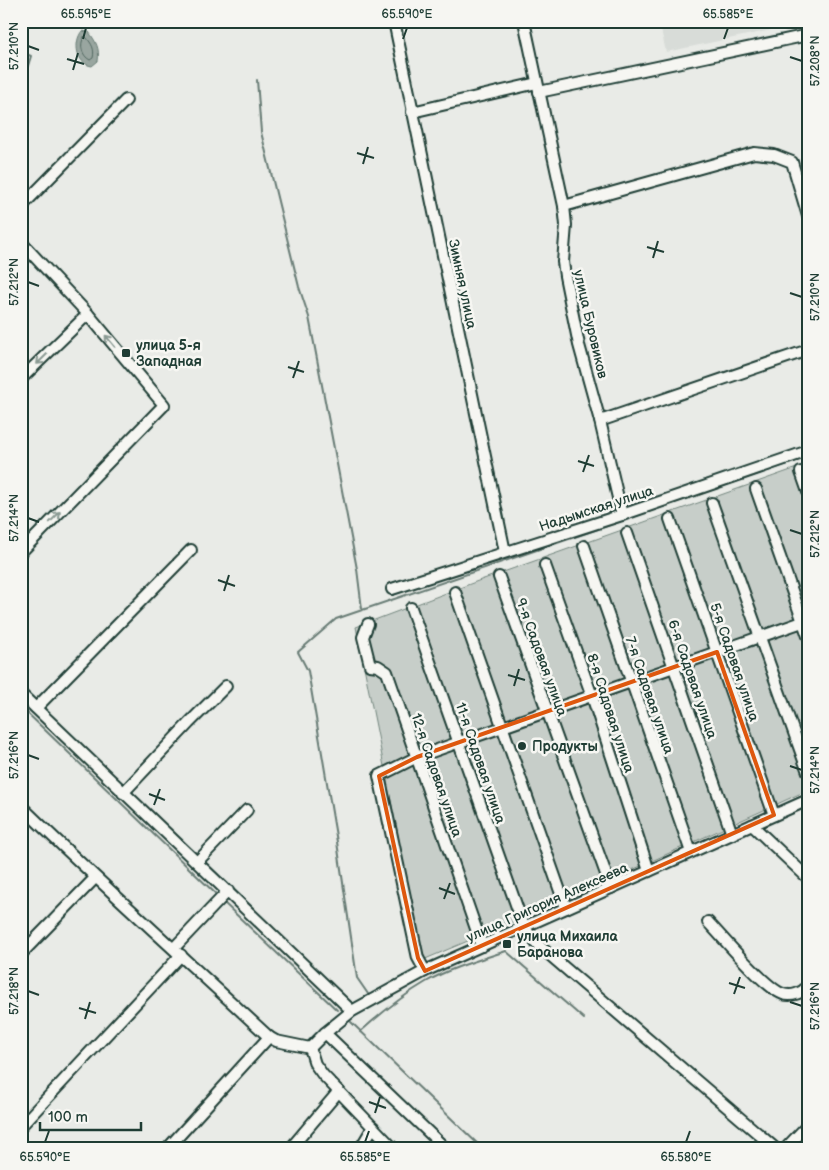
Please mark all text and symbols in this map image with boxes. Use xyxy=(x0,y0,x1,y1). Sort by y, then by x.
text: 65.595°E xyxy=(61,7,111,22)
text: 65.590°E xyxy=(382,7,433,22)
text: 65.585°E xyxy=(703,7,753,22)
text: 57.210°N xyxy=(7,22,22,70)
text: 57.208°N xyxy=(808,36,823,86)
street label: Зимняя улица xyxy=(445,238,480,331)
text: 57.212°N xyxy=(7,258,22,306)
street label: улица Буровиков xyxy=(570,268,611,381)
text: 57.210°N xyxy=(808,273,823,321)
one-way arrow xyxy=(105,335,116,348)
place label: улица 5-я Западная xyxy=(136,337,202,370)
marker: улица 5-я Западная xyxy=(120,347,132,359)
one-way arrow xyxy=(36,353,48,365)
street label: Надымская улица xyxy=(537,482,656,535)
text: 57.214°N xyxy=(7,494,22,542)
text: 57.212°N xyxy=(808,510,823,558)
one-way arrow xyxy=(49,511,61,523)
street label: 9-я Садовая улица xyxy=(512,596,571,719)
street label: 5-я Садовая улица xyxy=(706,601,763,724)
street label: 6-я Садовая улица xyxy=(664,617,721,742)
street label: 7-я Садовая улица xyxy=(621,634,678,757)
street label: 8-я Садовая улица xyxy=(583,651,638,776)
street label: 11-я Садовая улица xyxy=(452,700,509,827)
street label: 12-я Садовая улица xyxy=(407,711,466,840)
text: 57.216°N xyxy=(7,731,22,779)
place label: Продукты xyxy=(532,738,598,755)
marker: Продукты xyxy=(516,740,528,752)
text: 57.214°N xyxy=(808,746,823,794)
street label: улица Григория Алексеева xyxy=(464,859,631,946)
place label: улица Михаила Баранова xyxy=(517,928,618,961)
marker: улица Михаила Баранова xyxy=(501,938,513,950)
text: 57.218°N xyxy=(7,967,22,1015)
text: 57.216°N xyxy=(808,982,823,1030)
scale bar xyxy=(40,1100,141,1132)
text: 100 m xyxy=(48,1108,88,1127)
text: 65.590°E xyxy=(20,1150,71,1165)
text: 65.585°E xyxy=(340,1150,390,1165)
text: 65.580°E xyxy=(661,1150,712,1165)

